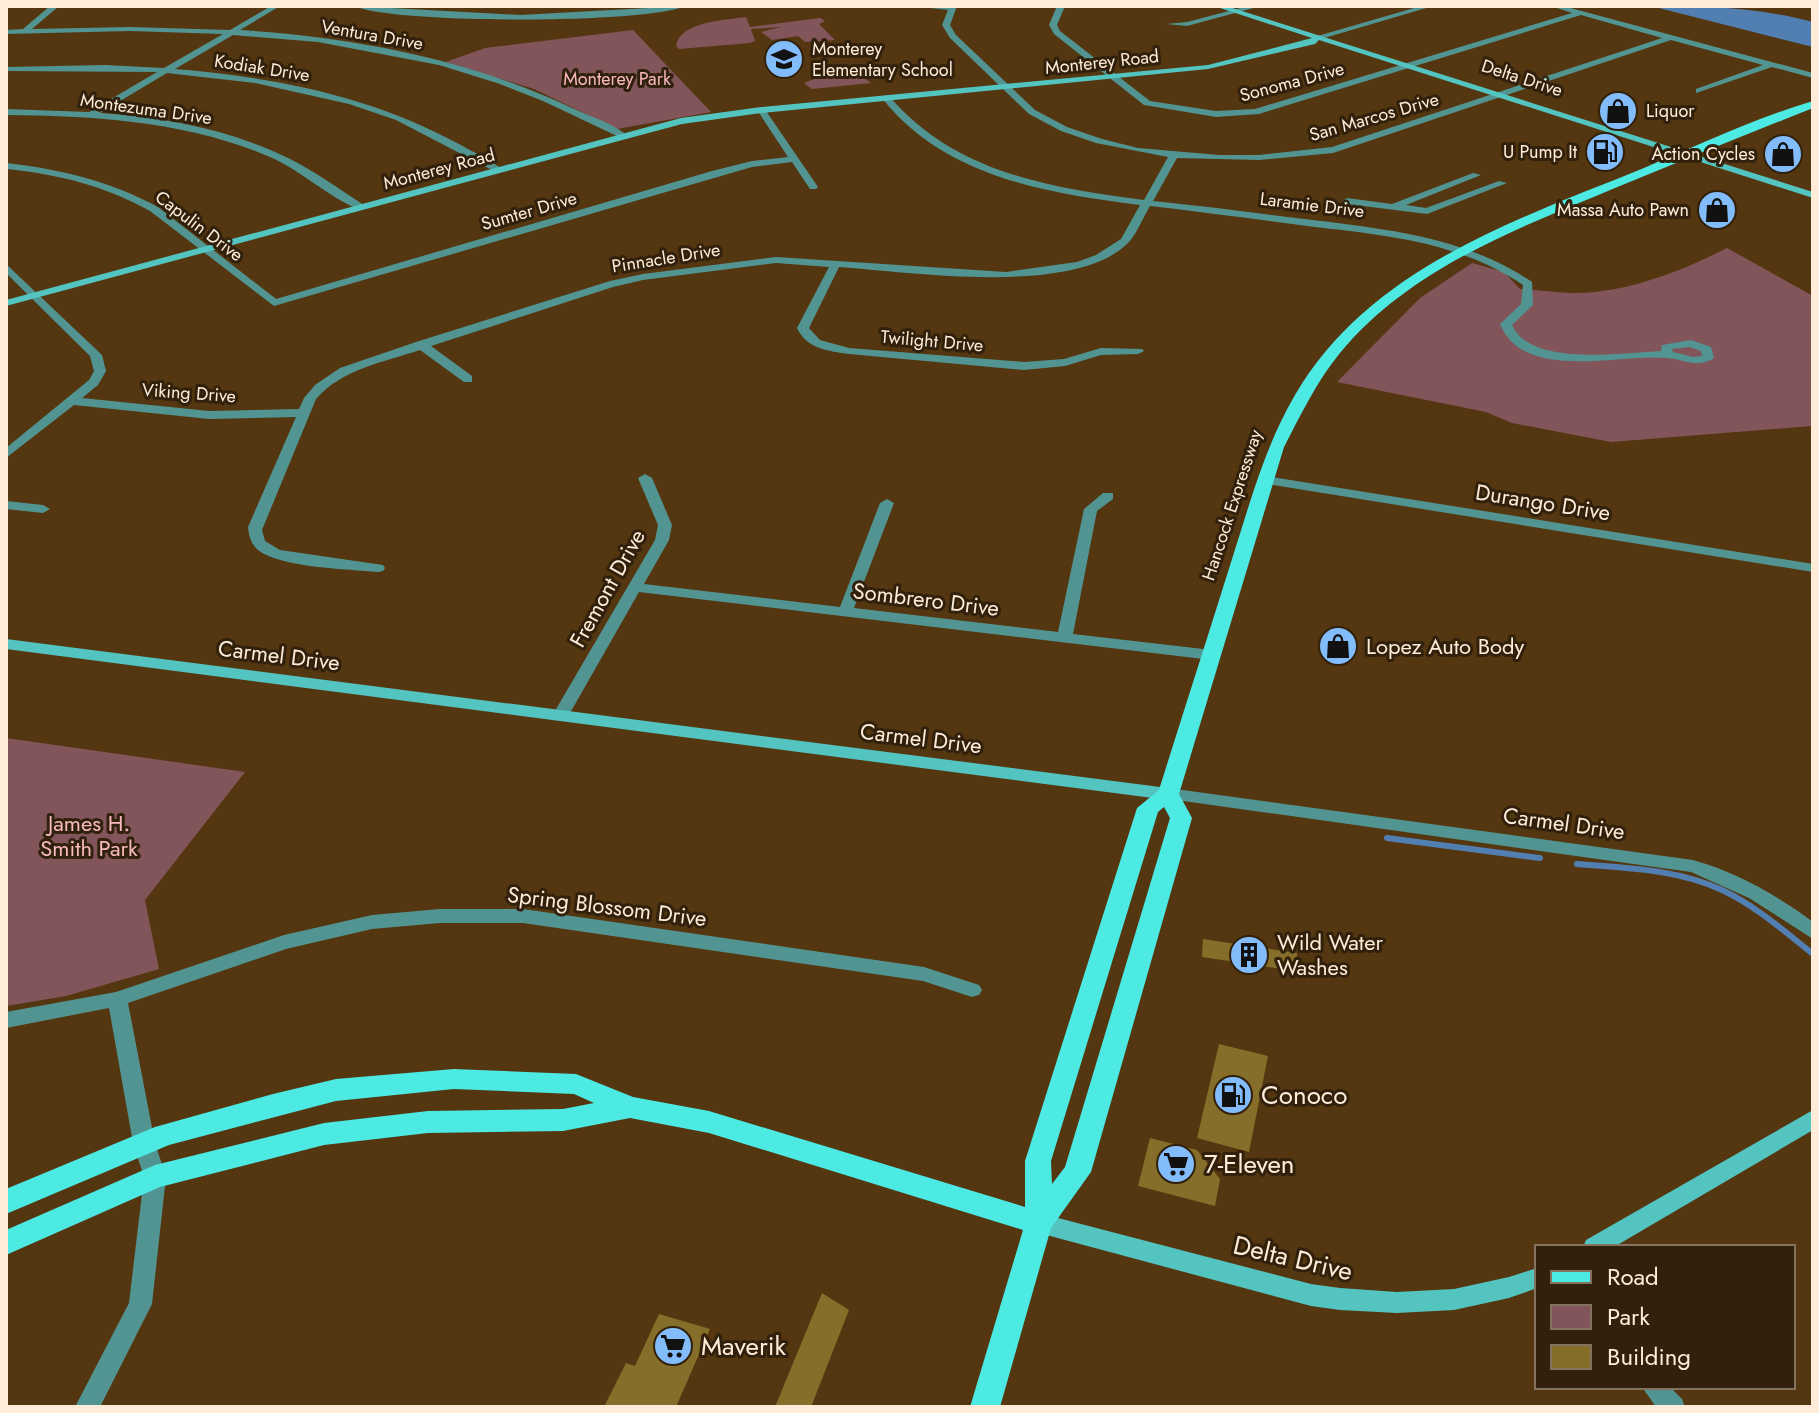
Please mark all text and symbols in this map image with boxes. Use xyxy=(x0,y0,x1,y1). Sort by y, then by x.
street label: Ventura Drive xyxy=(319,13,425,57)
place label: Monterey Elementary School xyxy=(812,36,953,83)
school or university icon: Monterey Elementary School xyxy=(763,38,805,80)
street label: Monterey Road xyxy=(1044,43,1160,81)
street label: Kodiak Drive xyxy=(212,48,312,88)
street label: Delta Drive xyxy=(1478,53,1566,103)
street label: Sonoma Drive xyxy=(1237,56,1347,108)
park label: Monterey Park xyxy=(563,66,671,92)
street label: San Marcos Drive xyxy=(1306,86,1442,148)
street label: Montezuma Drive xyxy=(78,87,214,131)
shop icon: Liquor xyxy=(1597,90,1639,132)
place label: Liquor xyxy=(1646,98,1695,124)
fuel station icon: U Pump It xyxy=(1584,131,1626,173)
shop icon: Action Cycles xyxy=(1762,133,1804,175)
place label: U Pump It xyxy=(1503,139,1578,165)
place label: Action Cycles xyxy=(1652,141,1755,167)
street label: Monterey Road xyxy=(380,142,498,196)
street label: Capulin Drive xyxy=(149,184,249,268)
street label: Sumter Drive xyxy=(478,185,580,237)
street label: Laramie Drive xyxy=(1258,186,1366,224)
shop icon: Massa Auto Pawn xyxy=(1696,189,1738,231)
place label: Massa Auto Pawn xyxy=(1557,197,1689,223)
street label: Pinnacle Drive xyxy=(610,237,722,279)
street label: Twilight Drive xyxy=(880,324,984,358)
street label: Viking Drive xyxy=(141,377,237,409)
street label: Hancock Expressway xyxy=(1195,426,1269,584)
street label: Durango Drive xyxy=(1473,476,1613,528)
street label: Fremont Drive xyxy=(561,523,653,653)
street label: Sombrero Drive xyxy=(851,574,1001,624)
shop icon: Lopez Auto Body xyxy=(1317,625,1359,667)
place label: Lopez Auto Body xyxy=(1366,630,1525,662)
street label: Carmel Drive xyxy=(216,632,342,678)
street label: Carmel Drive xyxy=(858,715,984,761)
street label: Carmel Drive xyxy=(1501,799,1627,847)
park label: James H. Smith Park xyxy=(40,807,138,864)
street label: Spring Blossom Drive xyxy=(506,878,708,934)
place label: Wild Water Washes xyxy=(1277,926,1383,983)
building icon: Wild Water Washes xyxy=(1228,934,1270,976)
fuel station icon: Conoco xyxy=(1212,1074,1254,1116)
place label: Conoco xyxy=(1261,1076,1347,1114)
supermarket icon: 7-Eleven xyxy=(1155,1143,1197,1185)
place label: 7-Eleven xyxy=(1204,1145,1294,1183)
street label: Delta Drive xyxy=(1230,1226,1356,1290)
legend xyxy=(1535,1245,1795,1389)
text: Road xyxy=(1607,1259,1659,1294)
text: Park xyxy=(1607,1299,1650,1334)
supermarket icon: Maverik xyxy=(652,1325,694,1367)
place label: Maverik xyxy=(701,1327,787,1365)
text: Building xyxy=(1607,1339,1691,1374)

